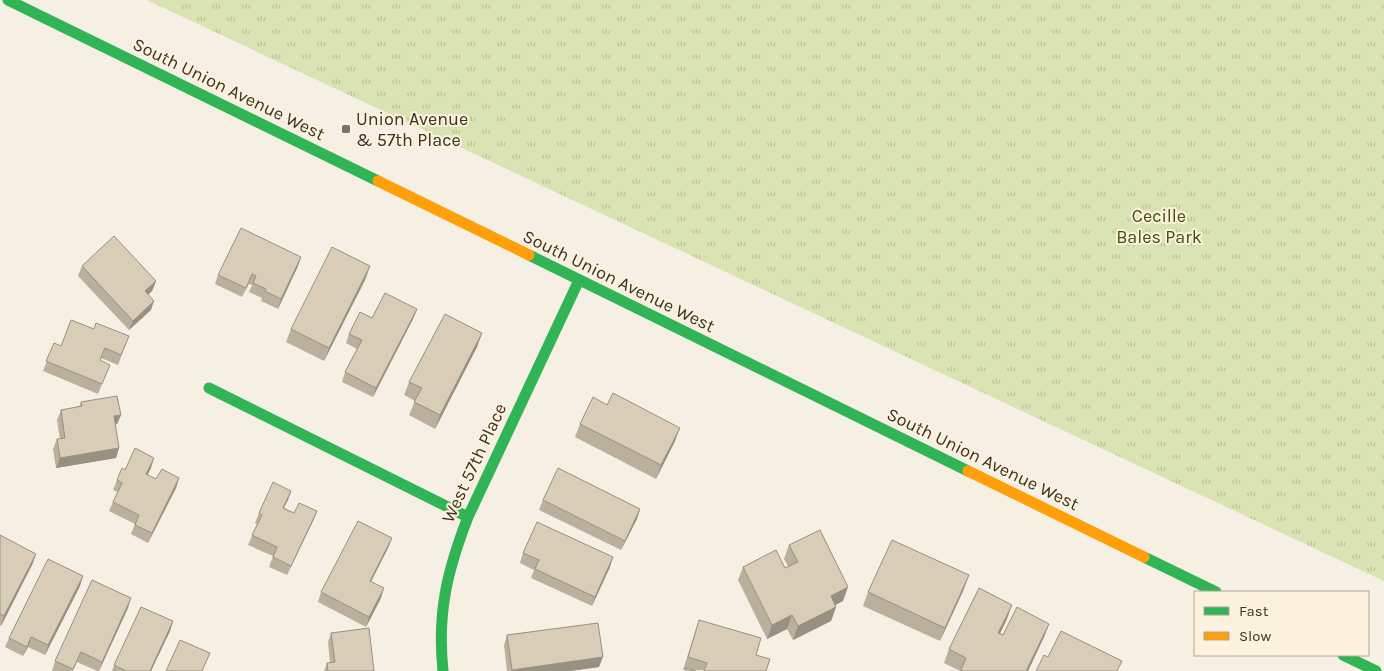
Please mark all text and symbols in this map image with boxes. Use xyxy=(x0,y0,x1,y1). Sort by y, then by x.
street label: South Union Avenue West xyxy=(129,33,329,145)
place label: Union Avenue & 57th Place xyxy=(356,108,468,151)
marker: Union Avenue & 57th Place xyxy=(340,123,352,135)
park label: Cecille Bales Park xyxy=(1116,205,1202,248)
street label: South Union Avenue West xyxy=(519,225,719,337)
street label: West 57th Place xyxy=(437,400,511,526)
street label: South Union Avenue West xyxy=(883,403,1083,515)
legend xyxy=(1194,591,1369,656)
text: Fast xyxy=(1239,602,1269,620)
text: Slow xyxy=(1239,627,1271,645)

